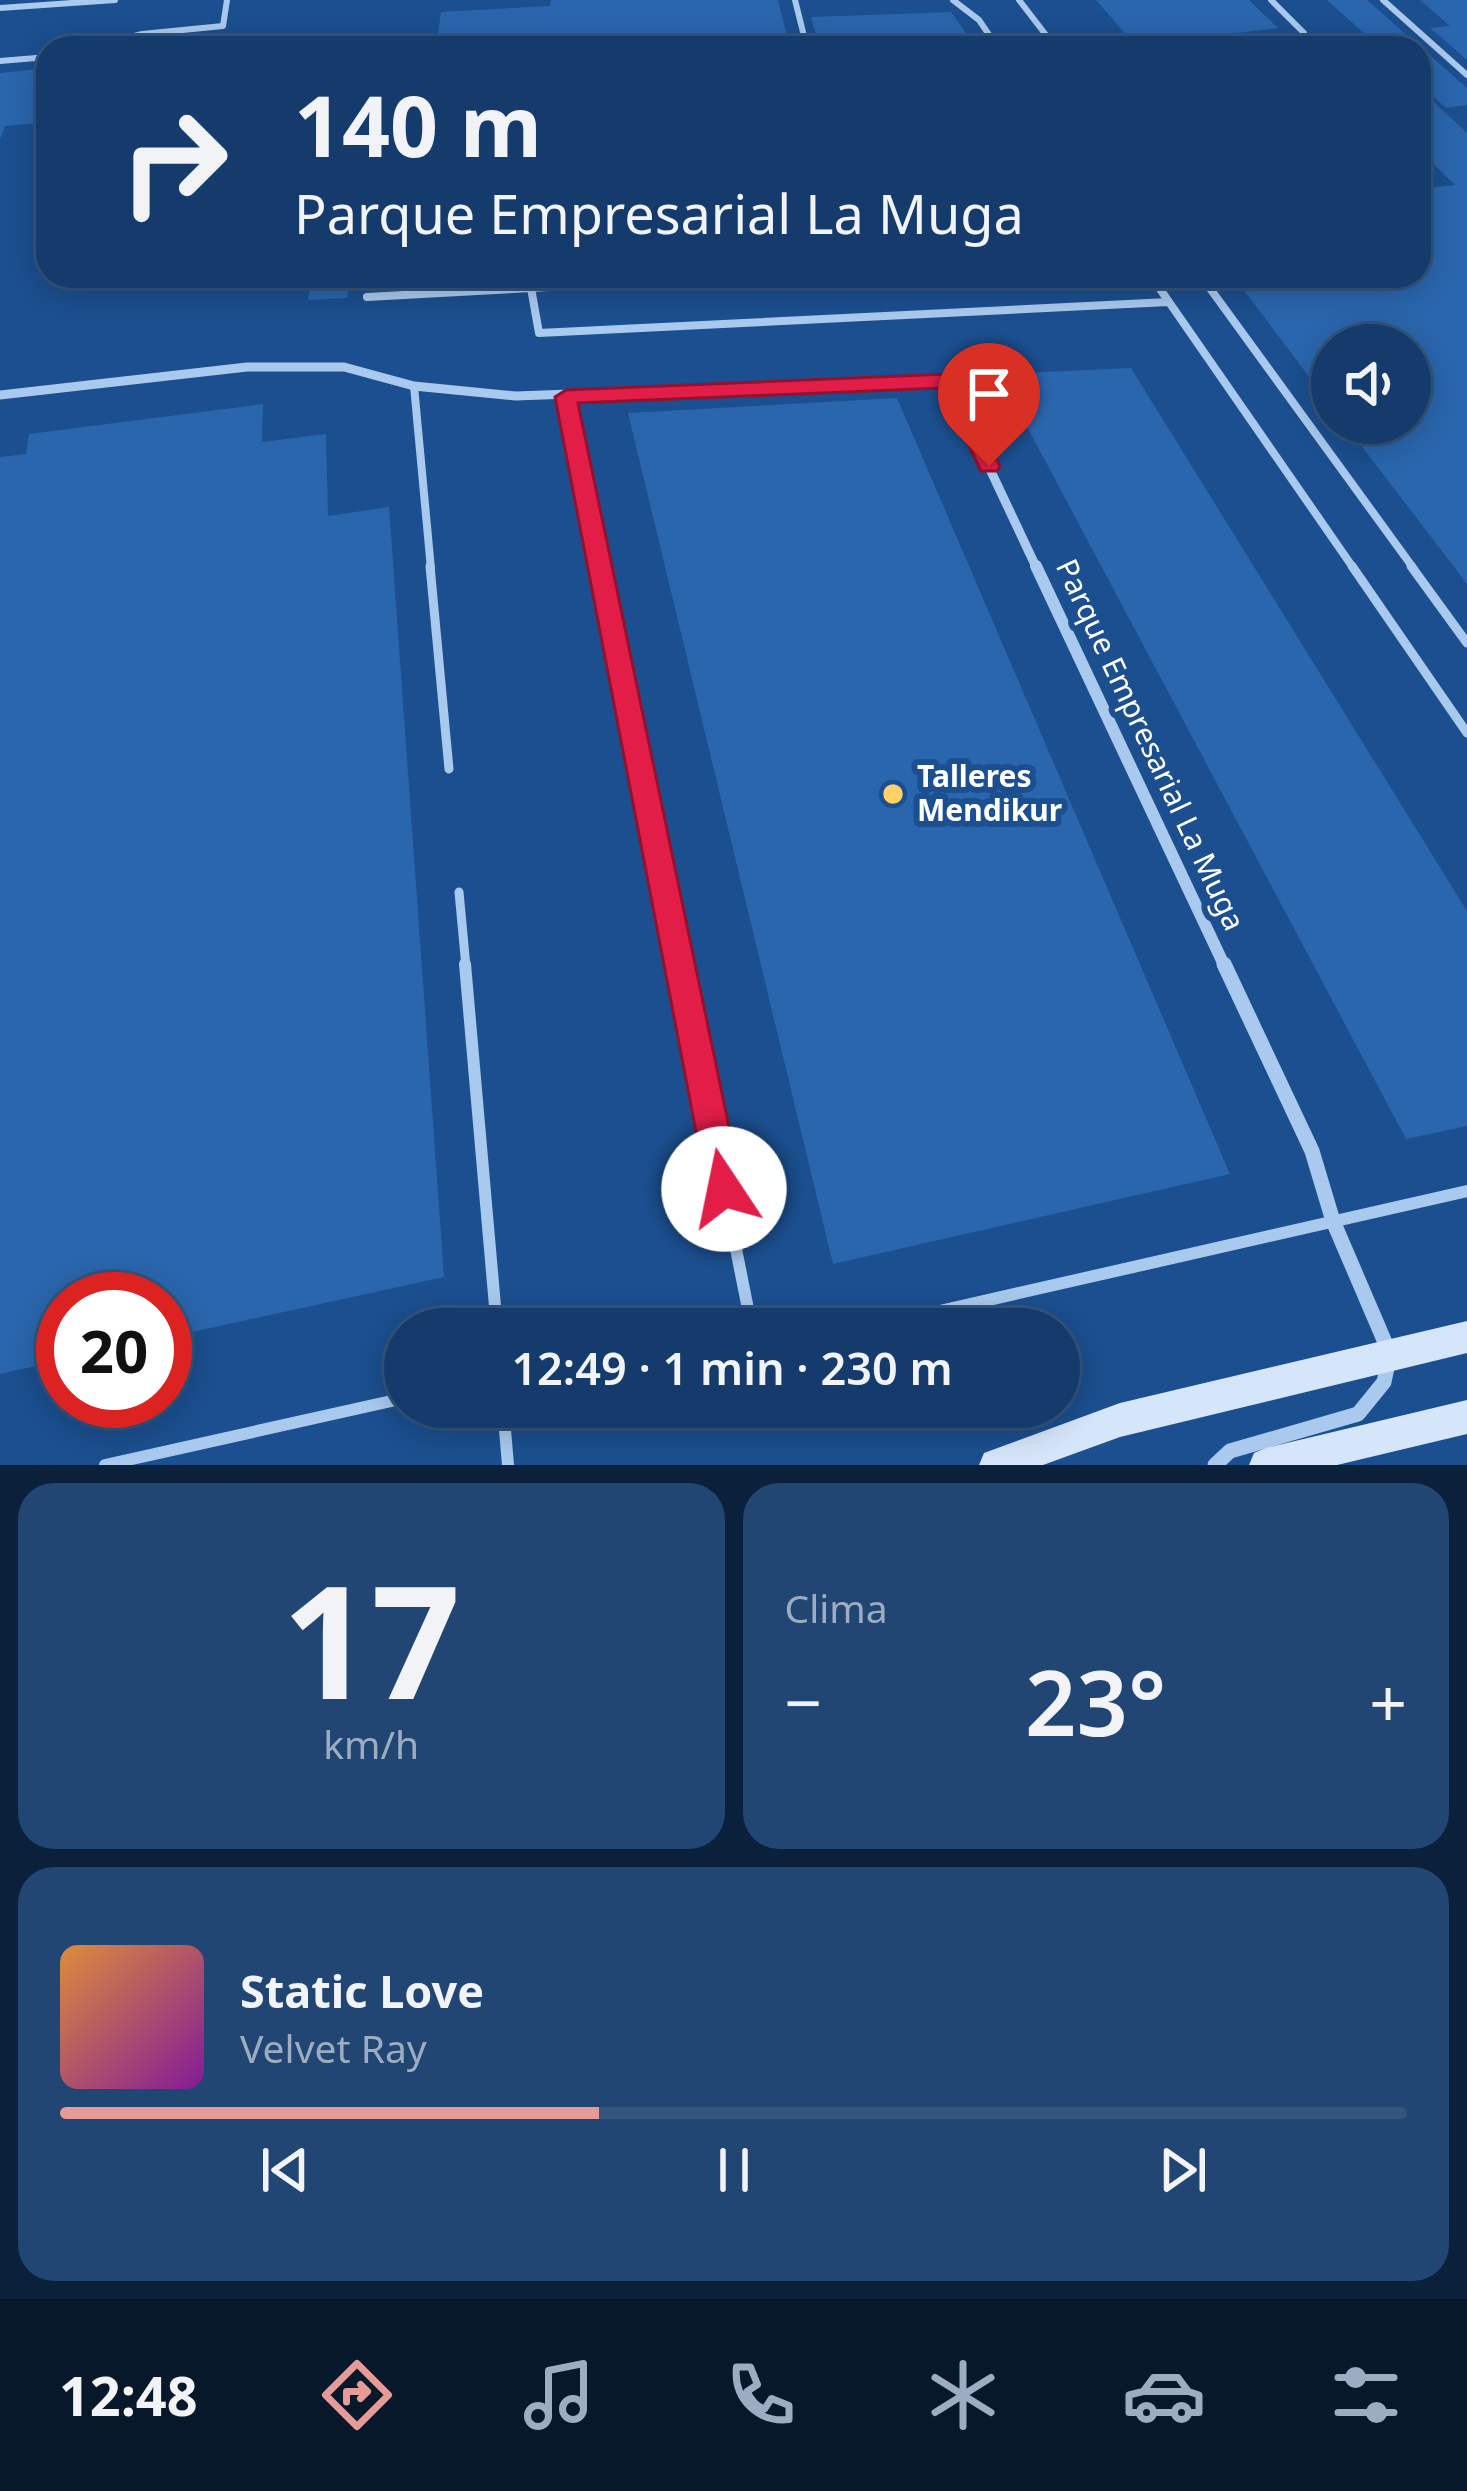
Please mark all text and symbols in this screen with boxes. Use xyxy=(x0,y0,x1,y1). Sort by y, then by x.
text: 140 m xyxy=(294,67,542,182)
icon: right xyxy=(96,84,252,240)
text: Parque Empresarial La Muga xyxy=(294,176,1024,250)
map controls xyxy=(1311,324,1431,444)
button: sound xyxy=(1311,324,1431,444)
pin xyxy=(938,343,1040,466)
icon: arrive xyxy=(956,361,1022,427)
street label: Parque Empresarial La Muga xyxy=(1047,552,1256,937)
place label: Talleres Mendikur xyxy=(917,755,1063,830)
marker: Talleres Mendikur xyxy=(880,781,906,807)
position arrow xyxy=(661,1126,787,1252)
speed limit sign: 20 xyxy=(36,1272,192,1428)
text: 12:49 · 1 min · 230 m xyxy=(511,1337,953,1398)
text: 17 xyxy=(282,1532,460,1745)
text: Clima xyxy=(785,1581,888,1634)
text: 23° xyxy=(1025,1640,1166,1762)
text: − xyxy=(785,1656,822,1746)
text: + xyxy=(1369,1656,1407,1746)
text: km/h xyxy=(323,1717,419,1770)
text: Static Love xyxy=(240,1960,484,2021)
text: Velvet Ray xyxy=(240,2021,427,2074)
icon: previous xyxy=(252,2137,318,2203)
icon: pause xyxy=(701,2137,767,2203)
icon: next xyxy=(1150,2137,1216,2203)
icon: directions xyxy=(315,2353,399,2437)
icon: music xyxy=(517,2353,601,2437)
icon: phone xyxy=(719,2353,803,2437)
icon: climate xyxy=(921,2353,1005,2437)
icon: car xyxy=(1122,2353,1206,2437)
icon: filters xyxy=(1324,2353,1408,2437)
text: 12:48 xyxy=(59,2358,198,2432)

